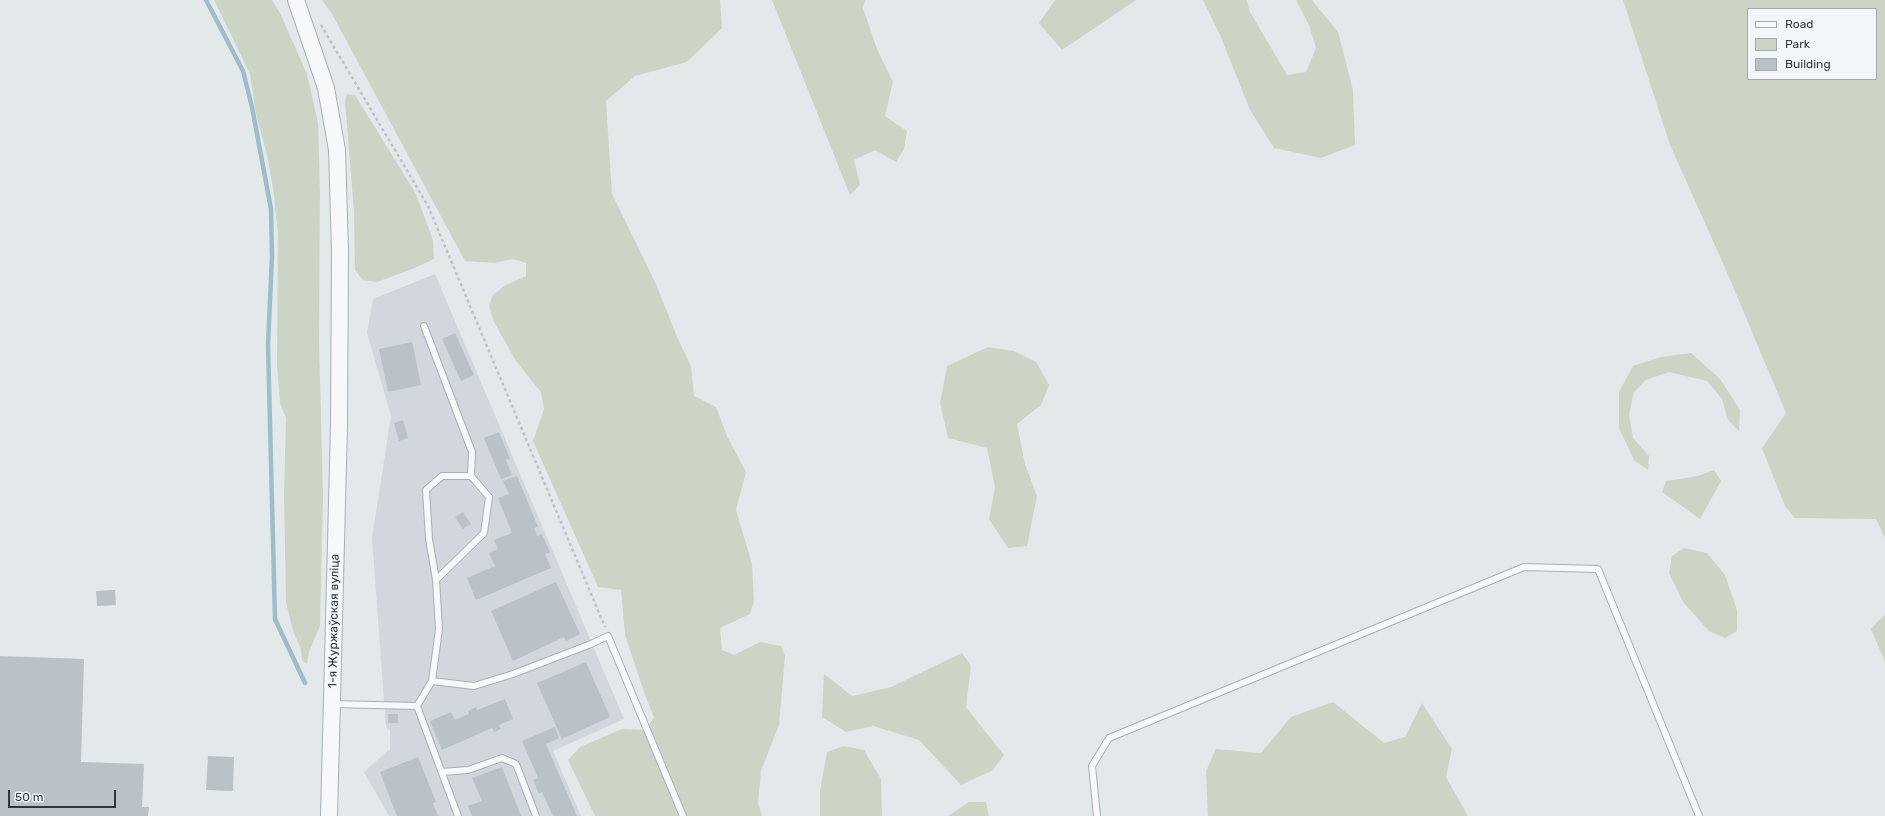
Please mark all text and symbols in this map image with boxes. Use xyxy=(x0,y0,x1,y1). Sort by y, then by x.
legend xyxy=(1747,8,1877,80)
text: Road xyxy=(1785,17,1813,31)
text: Park xyxy=(1785,37,1810,51)
text: Building xyxy=(1785,57,1831,71)
street label: 1-я Журжаўская вуліца xyxy=(326,554,342,688)
scale bar xyxy=(10,782,118,808)
text: 50 m xyxy=(15,790,43,804)

